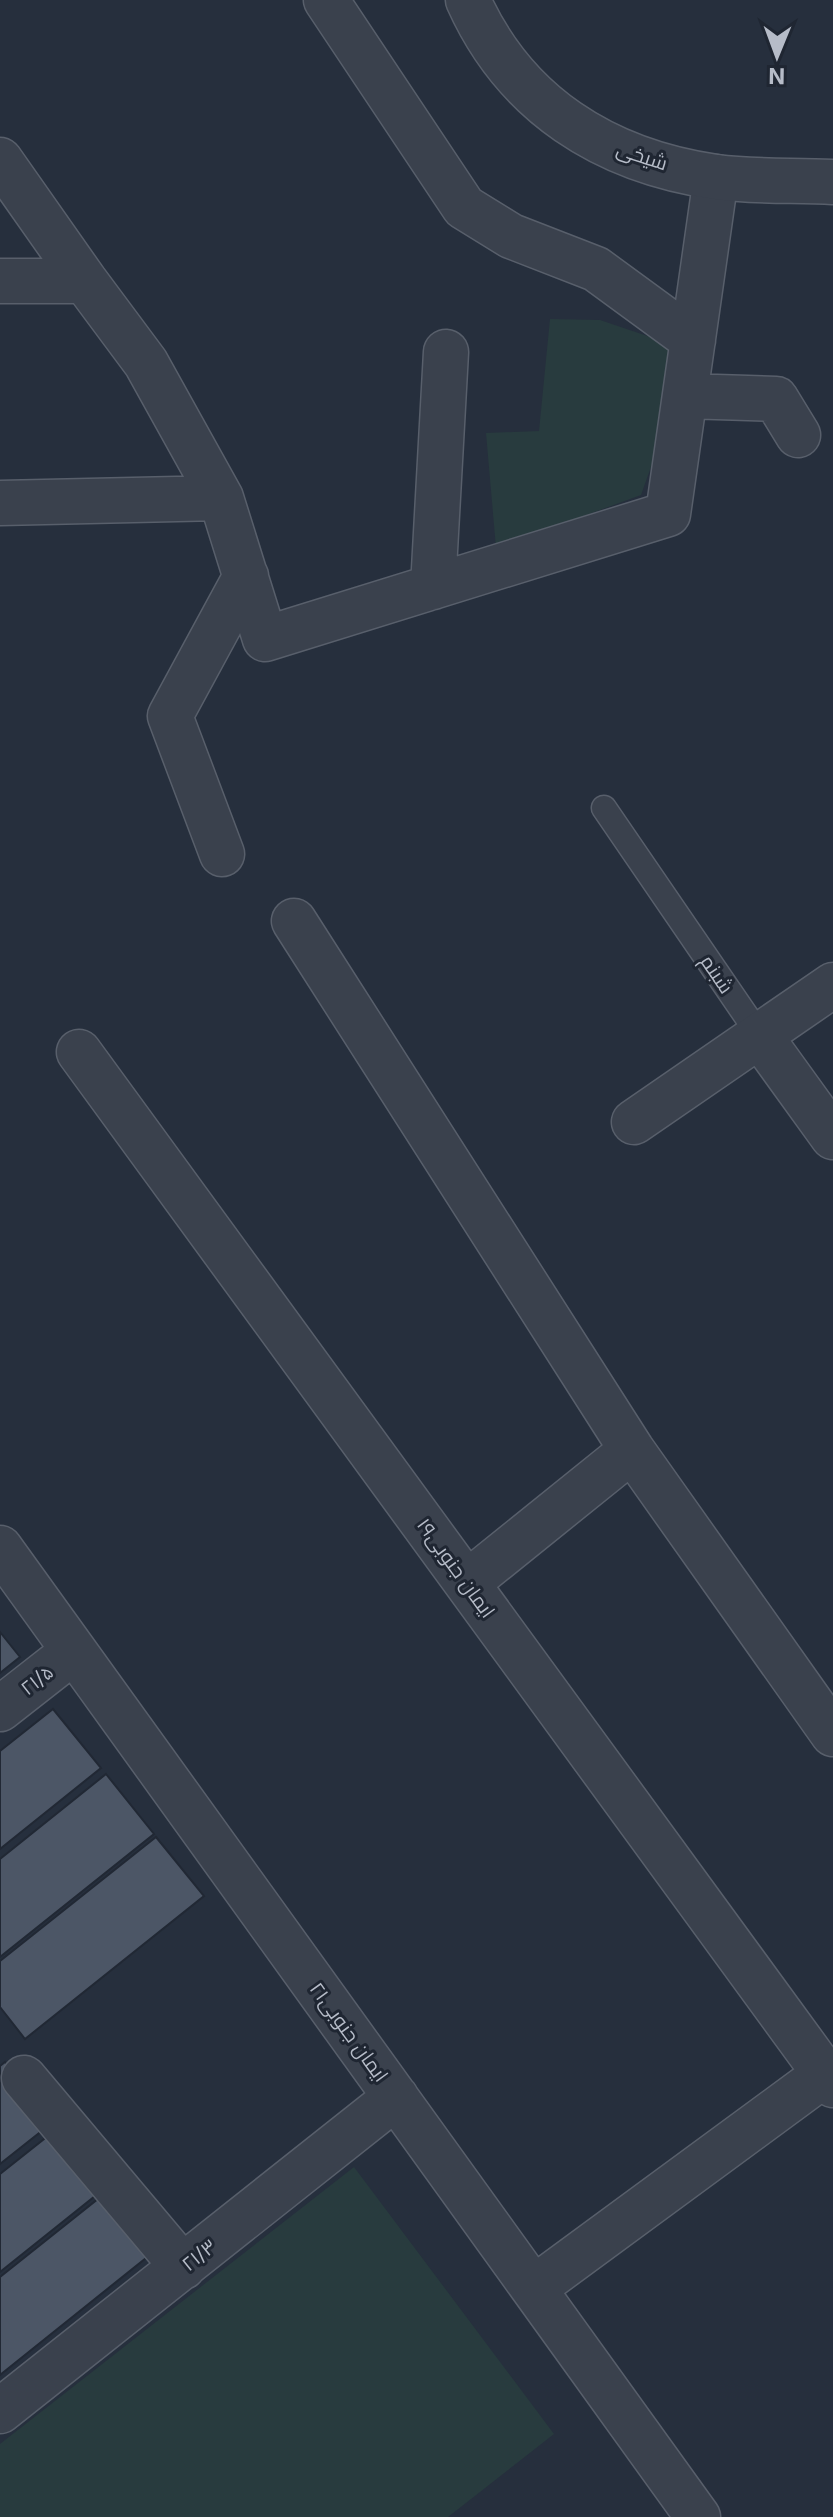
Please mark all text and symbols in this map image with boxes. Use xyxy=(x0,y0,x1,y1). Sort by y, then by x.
north arrow xyxy=(737,16,817,96)
text: N xyxy=(768,63,785,89)
street label: شیخی xyxy=(613,137,671,176)
street label: شبنم xyxy=(694,950,739,999)
street label: ایمان جنوبی۱۹ xyxy=(411,1514,500,1623)
street label: ۲۱/۵ xyxy=(16,1660,58,1700)
street label: ایمان جنوبی۲۱ xyxy=(304,1977,393,2087)
street label: ۲۱/۳ xyxy=(177,2234,221,2276)

